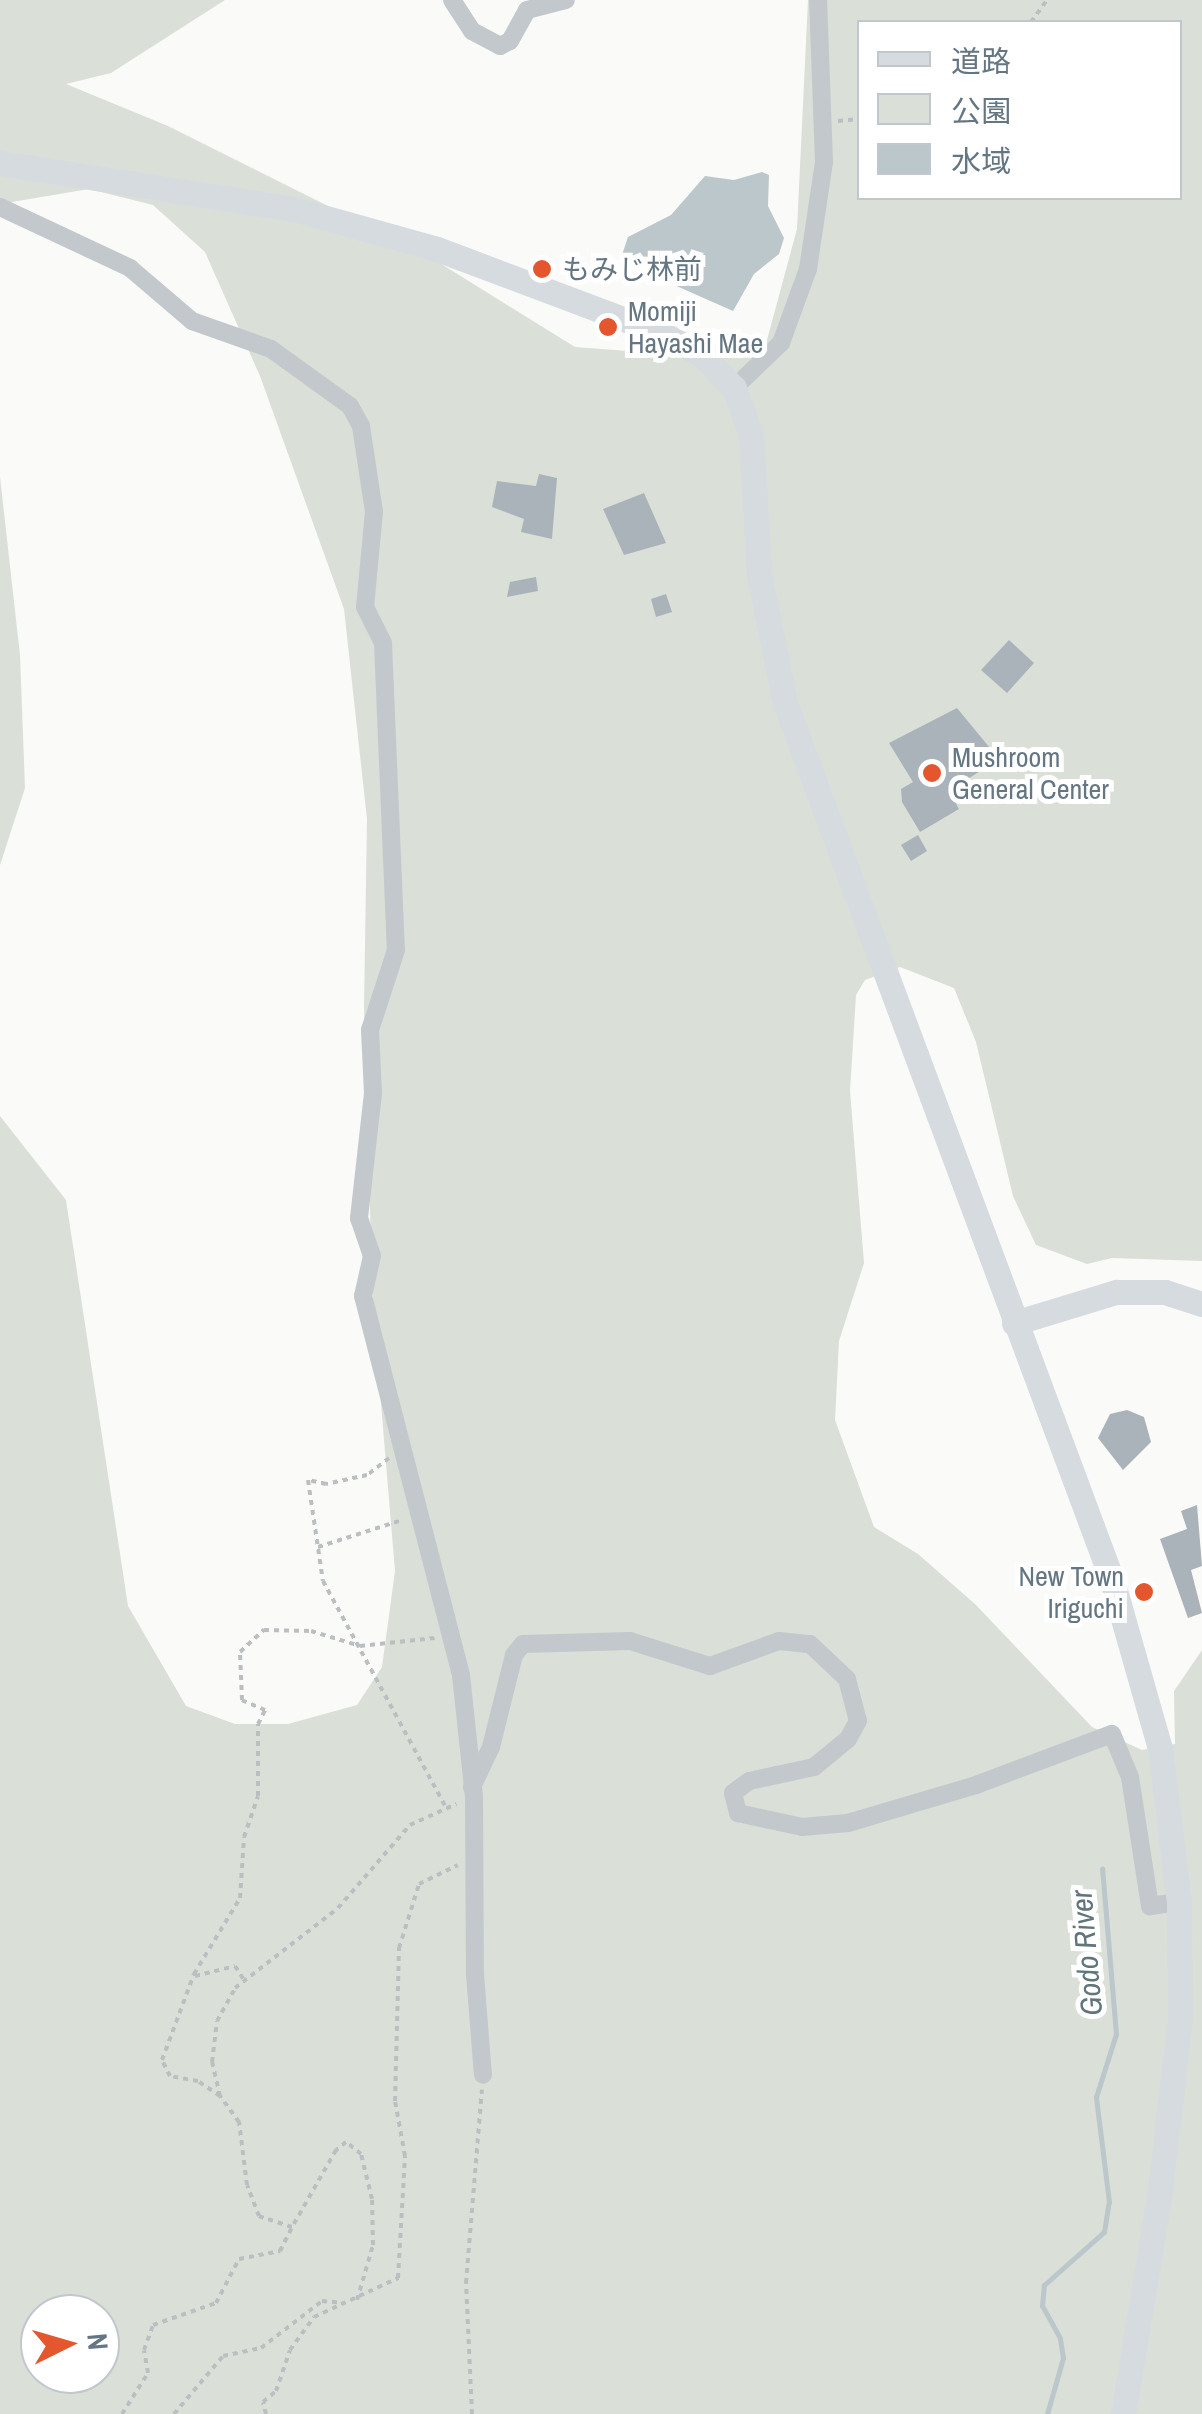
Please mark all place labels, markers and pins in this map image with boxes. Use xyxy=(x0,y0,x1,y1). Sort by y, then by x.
place label: もみじ林前 xyxy=(562,252,702,286)
marker: もみじ林前 xyxy=(531,258,553,280)
place label: Momiji Hayashi Mae xyxy=(628,294,763,360)
marker: Momiji Hayashi Mae xyxy=(597,316,619,338)
place label: Mushroom General Center xyxy=(952,740,1109,806)
marker: Mushroom General Center xyxy=(921,762,943,784)
place label: New Town Iriguchi xyxy=(1018,1559,1124,1625)
marker: New Town Iriguchi xyxy=(1133,1581,1155,1603)

